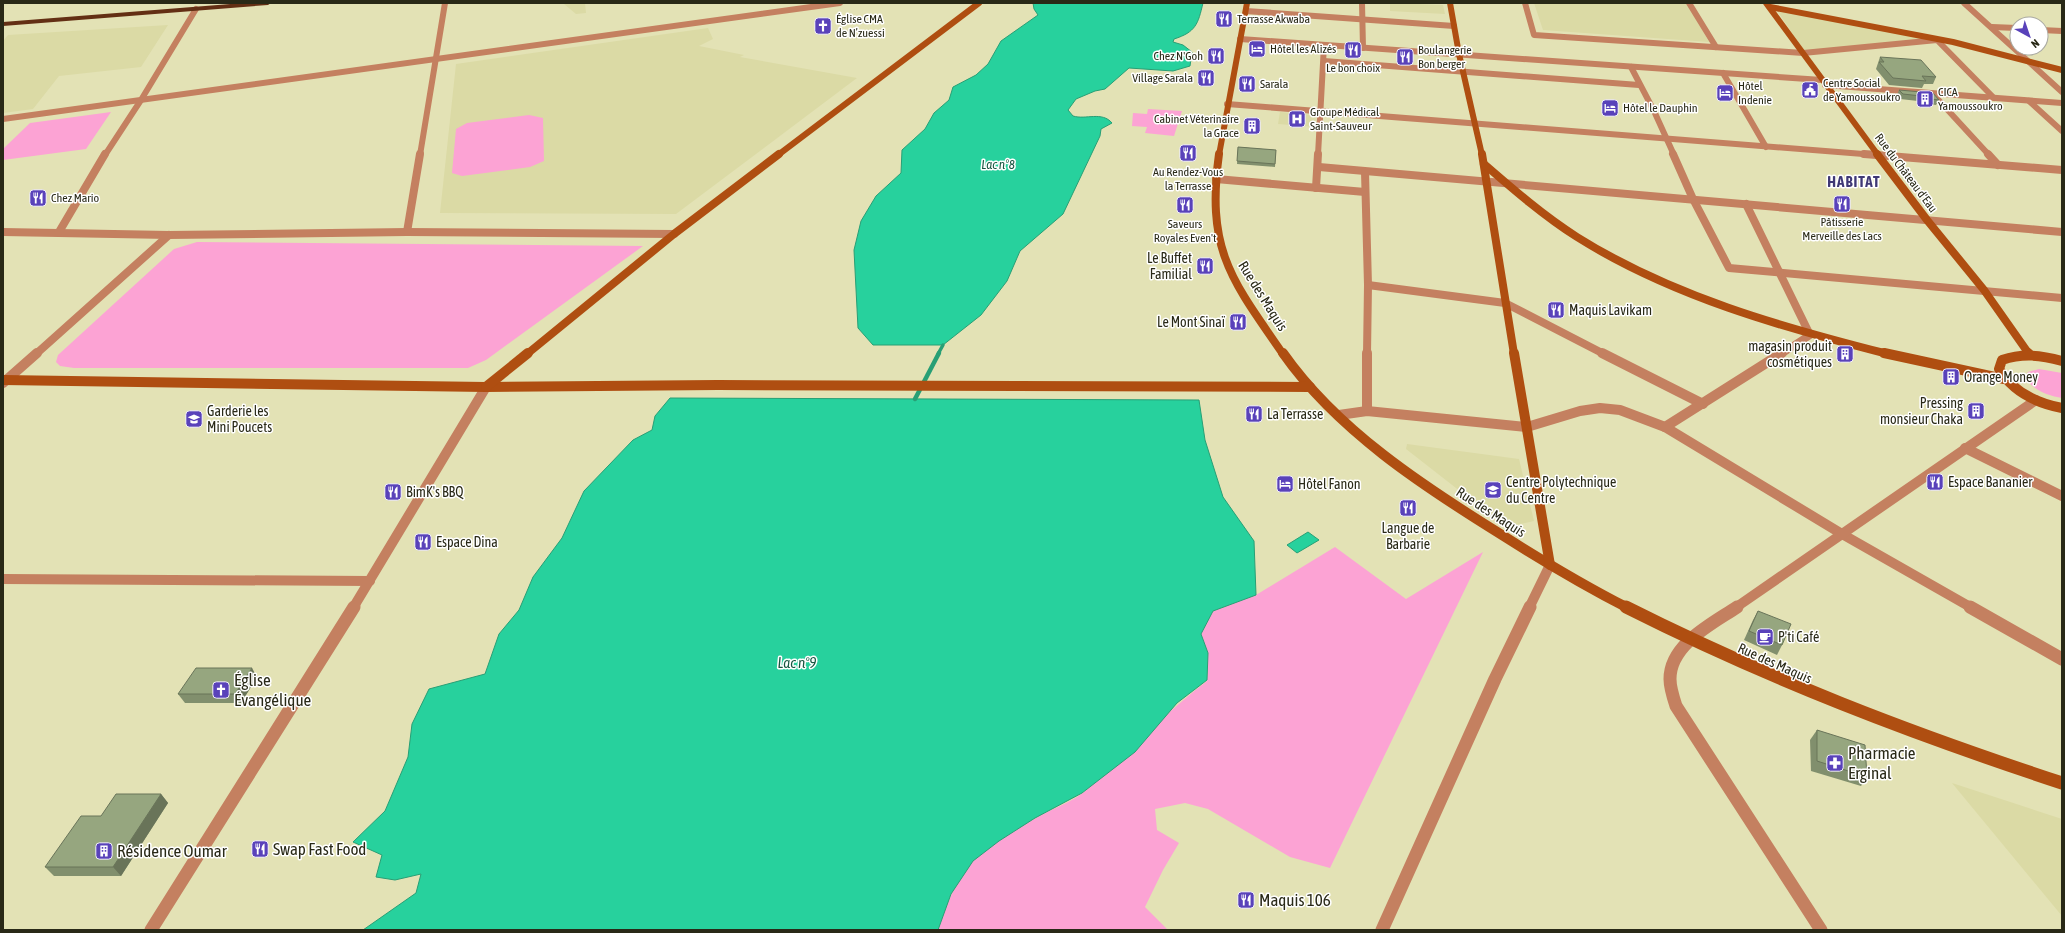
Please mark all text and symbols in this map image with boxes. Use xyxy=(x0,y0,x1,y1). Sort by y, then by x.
restaurant icon: Terrasse Akwaba xyxy=(1214,9,1234,29)
place label: Église CMA de N’zuessi xyxy=(836,12,885,40)
place label: Terrasse Akwaba xyxy=(1237,12,1310,26)
church icon: Église CMA de N’zuessi xyxy=(813,16,833,36)
north arrow xyxy=(2009,16,2049,56)
text: N xyxy=(2029,37,2042,50)
hotel icon: Hôtel les Alizés xyxy=(1247,39,1267,59)
restaurant icon: Le bon choix xyxy=(1343,40,1363,60)
place label: Hôtel les Alizés xyxy=(1270,42,1336,56)
place label: Boulangerie Bon berger xyxy=(1418,43,1472,71)
restaurant icon: Chez N'Goh xyxy=(1206,46,1226,66)
restaurant icon: Boulangerie Bon berger xyxy=(1395,47,1415,67)
place label: Chez N'Goh xyxy=(1153,49,1203,63)
place label: Le bon choix xyxy=(1326,61,1380,75)
restaurant icon: Village Sarala xyxy=(1196,68,1216,88)
place label: Village Sarala xyxy=(1132,71,1193,85)
restaurant icon: Sarala xyxy=(1237,74,1257,94)
place label: Centre Social de Yamoussoukro xyxy=(1823,76,1901,104)
place label: Sarala xyxy=(1260,77,1288,91)
place label: Hôtel Indenie xyxy=(1738,79,1772,107)
public building icon: Centre Social de Yamoussoukro xyxy=(1800,80,1820,100)
hotel icon: Hôtel Indenie xyxy=(1715,83,1735,103)
place label: CICA Yamoussoukro xyxy=(1938,85,2003,113)
building icon: CICA Yamoussoukro xyxy=(1915,89,1935,109)
hotel icon: Hôtel le Dauphin xyxy=(1600,98,1620,118)
place label: Hôtel le Dauphin xyxy=(1623,101,1698,115)
place label: Groupe Médical Saint-Sauveur xyxy=(1310,105,1380,133)
hospital icon: Groupe Médical Saint-Sauveur xyxy=(1287,109,1307,129)
place label: Cabinet Véterinaire la Grace xyxy=(1154,112,1239,140)
building icon: Cabinet Véterinaire la Grace xyxy=(1242,116,1262,136)
street label: Rue du Château d'Eau xyxy=(1872,131,1940,215)
restaurant icon: Au Rendez-Vous la Terrasse xyxy=(1178,143,1198,163)
water label: Lac n°8 xyxy=(981,157,1015,172)
place label: Au Rendez-Vous la Terrasse xyxy=(1153,165,1223,193)
district label: HABITAT xyxy=(1827,173,1881,190)
restaurant icon: Chez Mario xyxy=(28,188,48,208)
place label: Chez Mario xyxy=(51,191,100,205)
restaurant icon: Pâtisserie Merveille des Lacs xyxy=(1832,194,1852,214)
restaurant icon: Saveurs Royales Even't xyxy=(1175,195,1195,215)
place label: Pâtisserie Merveille des Lacs xyxy=(1802,215,1882,243)
place label: Saveurs Royales Even't xyxy=(1154,217,1217,245)
place label: Le Buffet Familial xyxy=(1147,250,1192,282)
restaurant icon: Le Buffet Familial xyxy=(1195,256,1215,276)
street label: Rue des Maquis xyxy=(1235,258,1291,334)
restaurant icon: Maquis Lavikam xyxy=(1546,300,1566,320)
place label: Maquis Lavikam xyxy=(1569,302,1652,318)
restaurant icon: Le Mont Sinaï xyxy=(1228,312,1248,332)
place label: Le Mont Sinaï xyxy=(1157,314,1226,330)
place label: magasin produit cosmétiques xyxy=(1748,338,1832,370)
building icon: magasin produit cosmétiques xyxy=(1835,344,1855,364)
building icon: Orange Money xyxy=(1941,367,1961,387)
place label: Orange Money xyxy=(1964,369,2038,385)
place label: Pressing monsieur Chaka xyxy=(1880,395,1963,427)
building icon: Pressing monsieur Chaka xyxy=(1966,401,1986,421)
place label: Garderie les Mini Poucets xyxy=(207,403,272,435)
restaurant icon: La Terrasse xyxy=(1244,404,1264,424)
place label: La Terrasse xyxy=(1267,406,1323,422)
school or university icon: Garderie les Mini Poucets xyxy=(184,409,204,429)
restaurant icon: Espace Bananier xyxy=(1925,472,1945,492)
hotel icon: Hôtel Fanon xyxy=(1275,474,1295,494)
place label: Centre Polytechnique du Centre xyxy=(1506,474,1616,506)
place label: Espace Bananier xyxy=(1948,474,2033,490)
place label: Hôtel Fanon xyxy=(1298,476,1361,492)
school or university icon: Centre Polytechnique du Centre xyxy=(1483,480,1503,500)
restaurant icon: BimK's BBQ xyxy=(383,482,403,502)
place label: BimK's BBQ xyxy=(406,484,464,500)
street label: Rue des Maquis xyxy=(1453,484,1529,540)
restaurant icon: Langue de Barbarie xyxy=(1398,498,1418,518)
place label: Langue de Barbarie xyxy=(1382,520,1434,552)
restaurant icon: Espace Dina xyxy=(413,532,433,552)
place label: Espace Dina xyxy=(436,534,498,550)
cafe icon: P'ti Café xyxy=(1755,627,1775,647)
place label: P'ti Café xyxy=(1778,629,1819,645)
street label: Rue des Maquis xyxy=(1736,640,1815,686)
water label: Lac n°9 xyxy=(778,654,816,671)
place label: Église Évangélique xyxy=(234,670,312,710)
church icon: Église Évangélique xyxy=(211,680,231,700)
place label: Pharmacie Erginal xyxy=(1848,743,1916,783)
pharmacy icon: Pharmacie Erginal xyxy=(1825,753,1845,773)
restaurant icon: Swap Fast Food xyxy=(250,839,270,859)
place label: Swap Fast Food xyxy=(273,839,366,859)
building icon: Résidence Oumar xyxy=(94,841,114,861)
place label: Résidence Oumar xyxy=(117,841,228,861)
restaurant icon: Maquis 106 xyxy=(1236,890,1256,910)
place label: Maquis 106 xyxy=(1259,890,1331,910)

